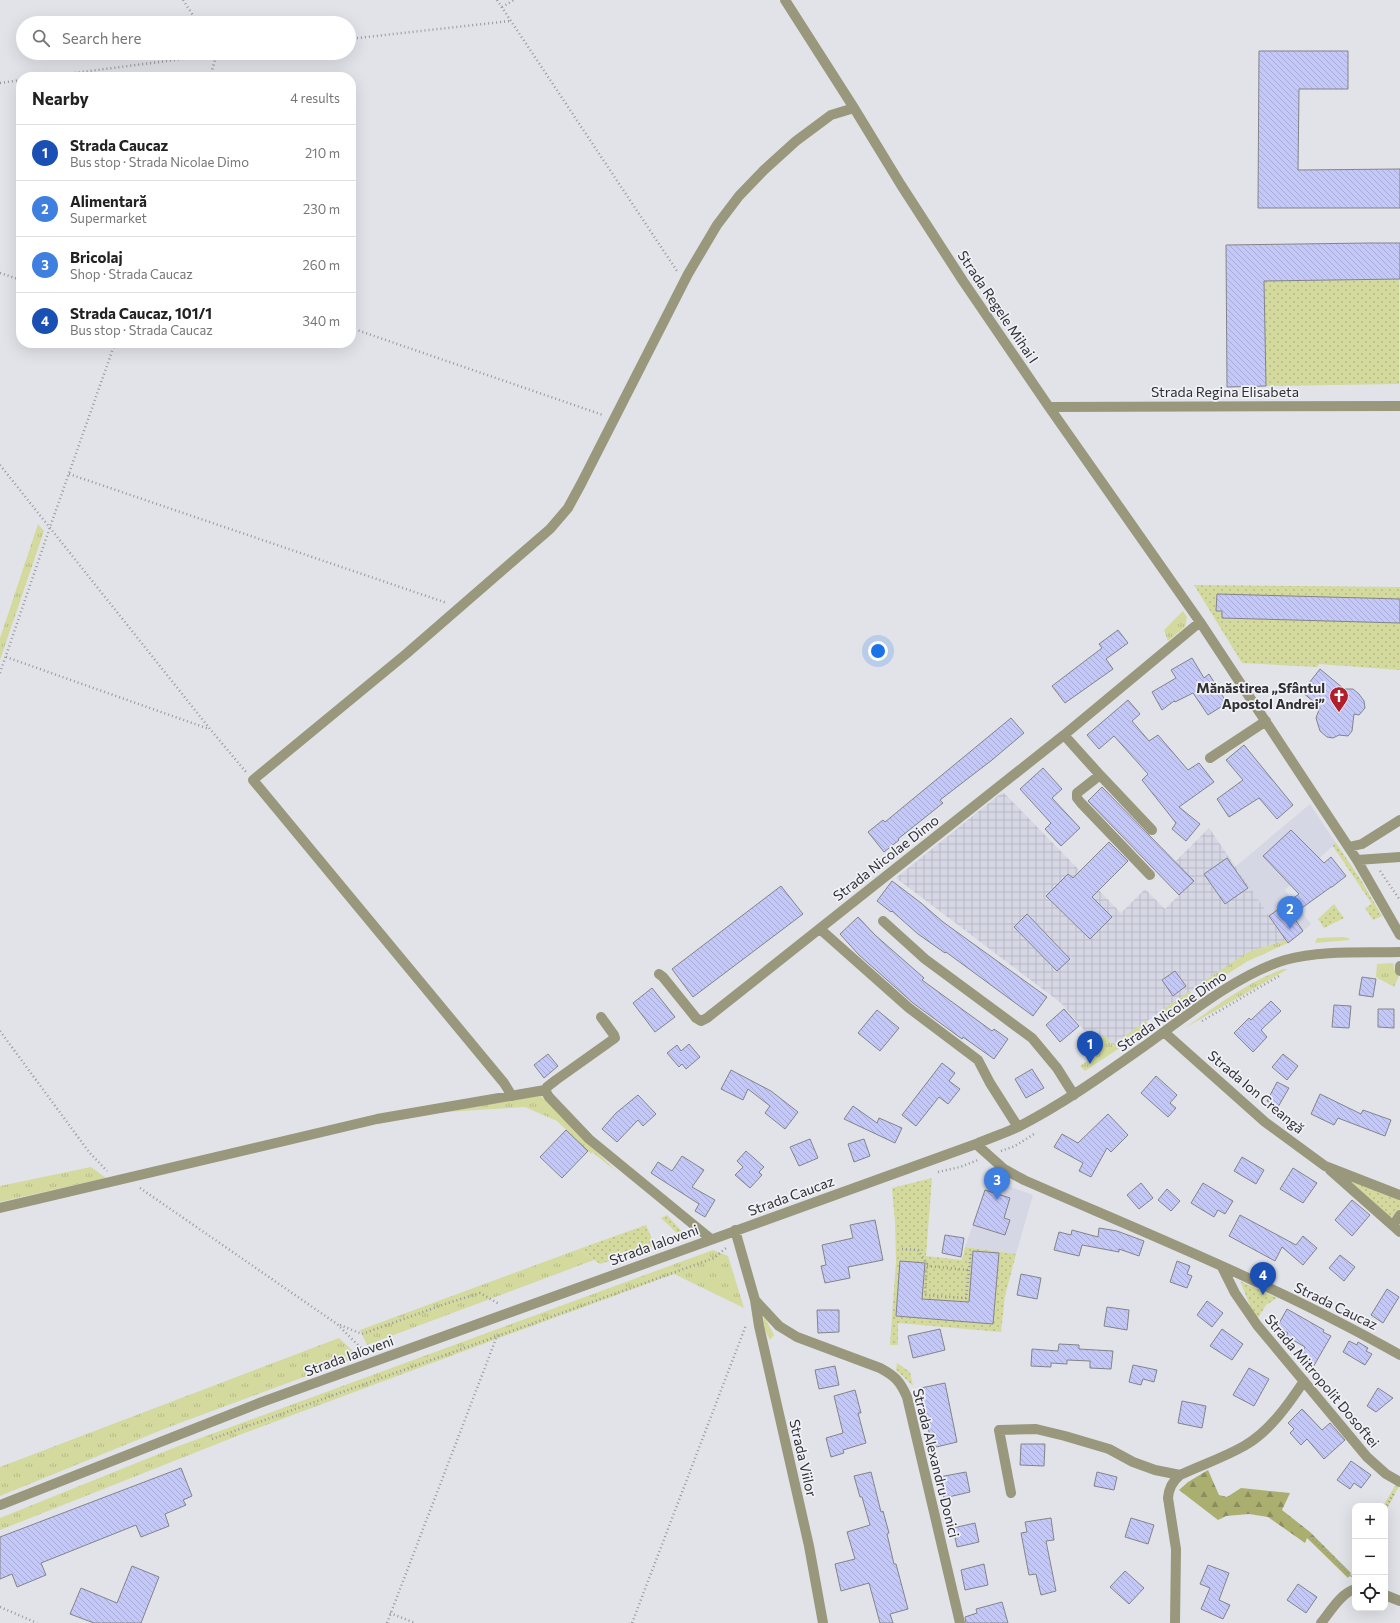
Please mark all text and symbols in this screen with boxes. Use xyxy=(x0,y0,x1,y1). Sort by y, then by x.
search box xyxy=(16,16,356,60)
icon: search xyxy=(30,27,52,49)
text: Search here xyxy=(62,29,141,47)
text: Nearby xyxy=(32,88,89,109)
text: 4 results xyxy=(290,90,340,106)
text: Strada Caucaz xyxy=(70,136,168,154)
text: 1 xyxy=(42,145,48,161)
text: 210 m xyxy=(305,145,340,161)
text: Bus stop · Strada Nicolae Dimo xyxy=(70,154,249,170)
text: Alimentară xyxy=(70,192,147,210)
text: 2 xyxy=(41,201,49,217)
text: 230 m xyxy=(303,201,340,217)
text: Supermarket xyxy=(70,210,147,226)
street label: Strada Regele Mihai I xyxy=(954,247,1042,366)
text: Bricolaj xyxy=(70,248,123,266)
text: 3 xyxy=(41,257,49,273)
text: 260 m xyxy=(303,257,340,273)
text: Shop · Strada Caucaz xyxy=(70,266,193,282)
text: Strada Caucaz, 101/1 xyxy=(70,304,212,322)
text: 4 xyxy=(41,313,49,329)
text: 340 m xyxy=(302,313,340,329)
text: Bus stop · Strada Caucaz xyxy=(70,322,213,338)
street label: Strada Regina Elisabeta xyxy=(1151,383,1299,400)
your location xyxy=(868,641,888,661)
place label: Mănăstirea „Sfântul Apostol Andrei” xyxy=(1196,679,1325,712)
church icon: Mănăstirea „Sfântul Apostol Andrei” xyxy=(1328,685,1350,713)
street label: Strada Nicolae Dimo xyxy=(829,811,942,904)
pin: 2 xyxy=(1277,896,1303,929)
street label: Strada Nicolae Dimo xyxy=(1114,966,1230,1055)
pin: 1 xyxy=(1077,1031,1103,1064)
street label: Strada Ion Creangă xyxy=(1205,1047,1308,1137)
pin: 3 xyxy=(984,1167,1010,1200)
street label: Strada Caucaz xyxy=(745,1172,836,1219)
street label: Strada Ialoveni xyxy=(607,1221,701,1269)
pin: 4 xyxy=(1250,1262,1276,1295)
street label: Strada Caucaz xyxy=(1292,1278,1381,1333)
street label: Strada Mitropolit Dosoftei xyxy=(1262,1311,1383,1451)
street label: Strada Ialoveni xyxy=(302,1332,396,1380)
street label: Strada Alexandru Donici xyxy=(910,1387,963,1539)
street label: Strada Viilor xyxy=(786,1417,821,1499)
map controls xyxy=(1352,1503,1388,1611)
button: + xyxy=(1352,1503,1388,1539)
button: − xyxy=(1352,1539,1388,1575)
button: locate xyxy=(1352,1575,1388,1611)

